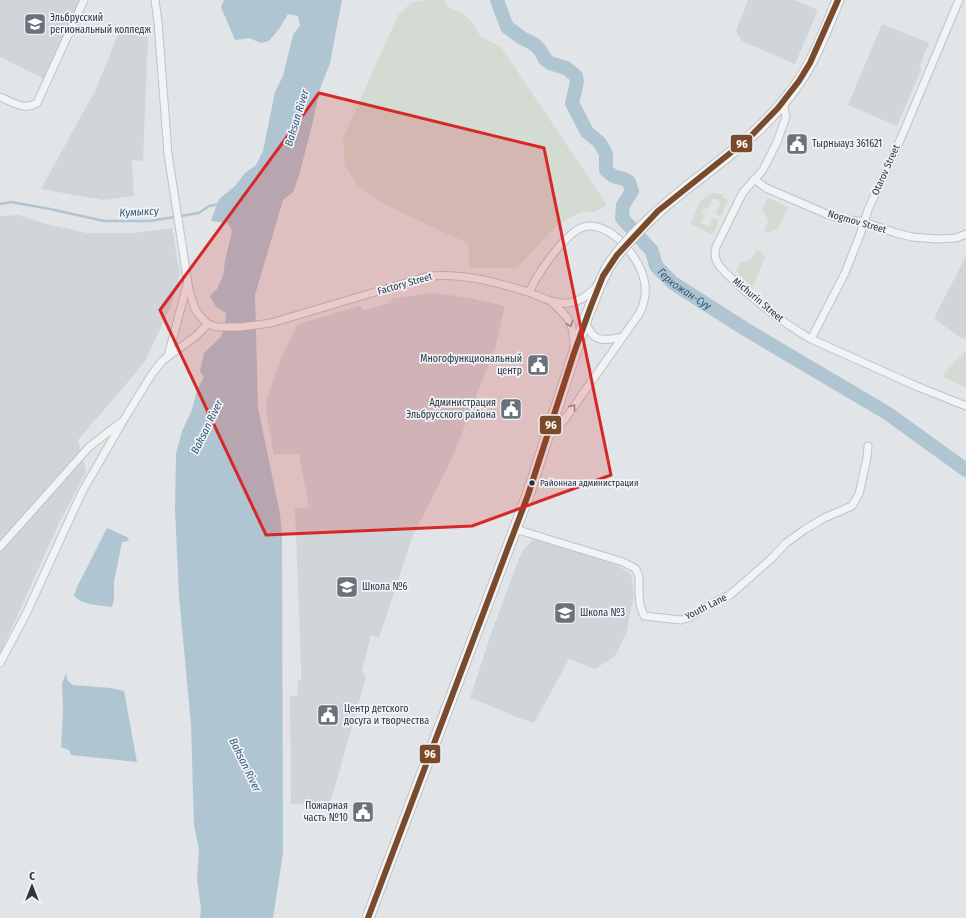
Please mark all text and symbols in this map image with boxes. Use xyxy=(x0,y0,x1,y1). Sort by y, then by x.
school or university icon: Эльбрусский региональный колледж xyxy=(22,11,48,37)
place label: Эльбрусский региональный колледж xyxy=(50,12,151,36)
water label: Baksan River xyxy=(282,87,312,148)
public building icon: Тырныауз 361621 xyxy=(784,131,810,157)
line badge: 96 xyxy=(730,134,753,153)
text: 96 xyxy=(736,138,748,151)
place label: Тырныауз 361621 xyxy=(812,138,882,150)
street label: Otarov Street xyxy=(869,142,903,197)
water label: Кумыксу xyxy=(119,204,160,220)
street label: Nogmov Street xyxy=(826,208,888,236)
water label: Герхожан-Суу xyxy=(655,265,715,313)
street label: Factory Street xyxy=(376,270,434,298)
street label: Michurin Street xyxy=(730,275,786,325)
one-way arrow xyxy=(566,320,574,327)
public building icon: Многофункциональный центр xyxy=(525,352,551,378)
place label: Многофункциональный центр xyxy=(420,353,522,377)
public building icon: Администрация Эльбрусского района xyxy=(498,396,524,422)
water label: Baksan River xyxy=(188,397,226,456)
place label: Администрация Эльбрусского района xyxy=(406,397,496,421)
one-way arrow xyxy=(568,405,575,412)
line badge: 96 xyxy=(539,415,562,435)
text: 96 xyxy=(545,419,557,432)
marker: Районная администрация xyxy=(527,478,537,488)
place label: Районная администрация xyxy=(540,478,638,488)
school or university icon: Школа №6 xyxy=(334,574,360,600)
place label: Школа №6 xyxy=(362,581,407,593)
street label: Youth Lane xyxy=(683,591,729,623)
school or university icon: Школа №3 xyxy=(552,600,578,626)
place label: Школа №3 xyxy=(580,607,625,619)
public building icon: Центр детского досуга и творчества xyxy=(315,702,341,728)
place label: Центр детского досуга и творчества xyxy=(344,703,429,727)
water label: Baksan River xyxy=(226,736,264,795)
line badge: 96 xyxy=(419,744,441,764)
text: 96 xyxy=(424,748,436,761)
public building icon: Пожарная часть №10 xyxy=(350,799,376,825)
place label: Пожарная часть №10 xyxy=(304,800,348,824)
north arrow xyxy=(12,866,52,906)
text: С xyxy=(29,870,35,883)

